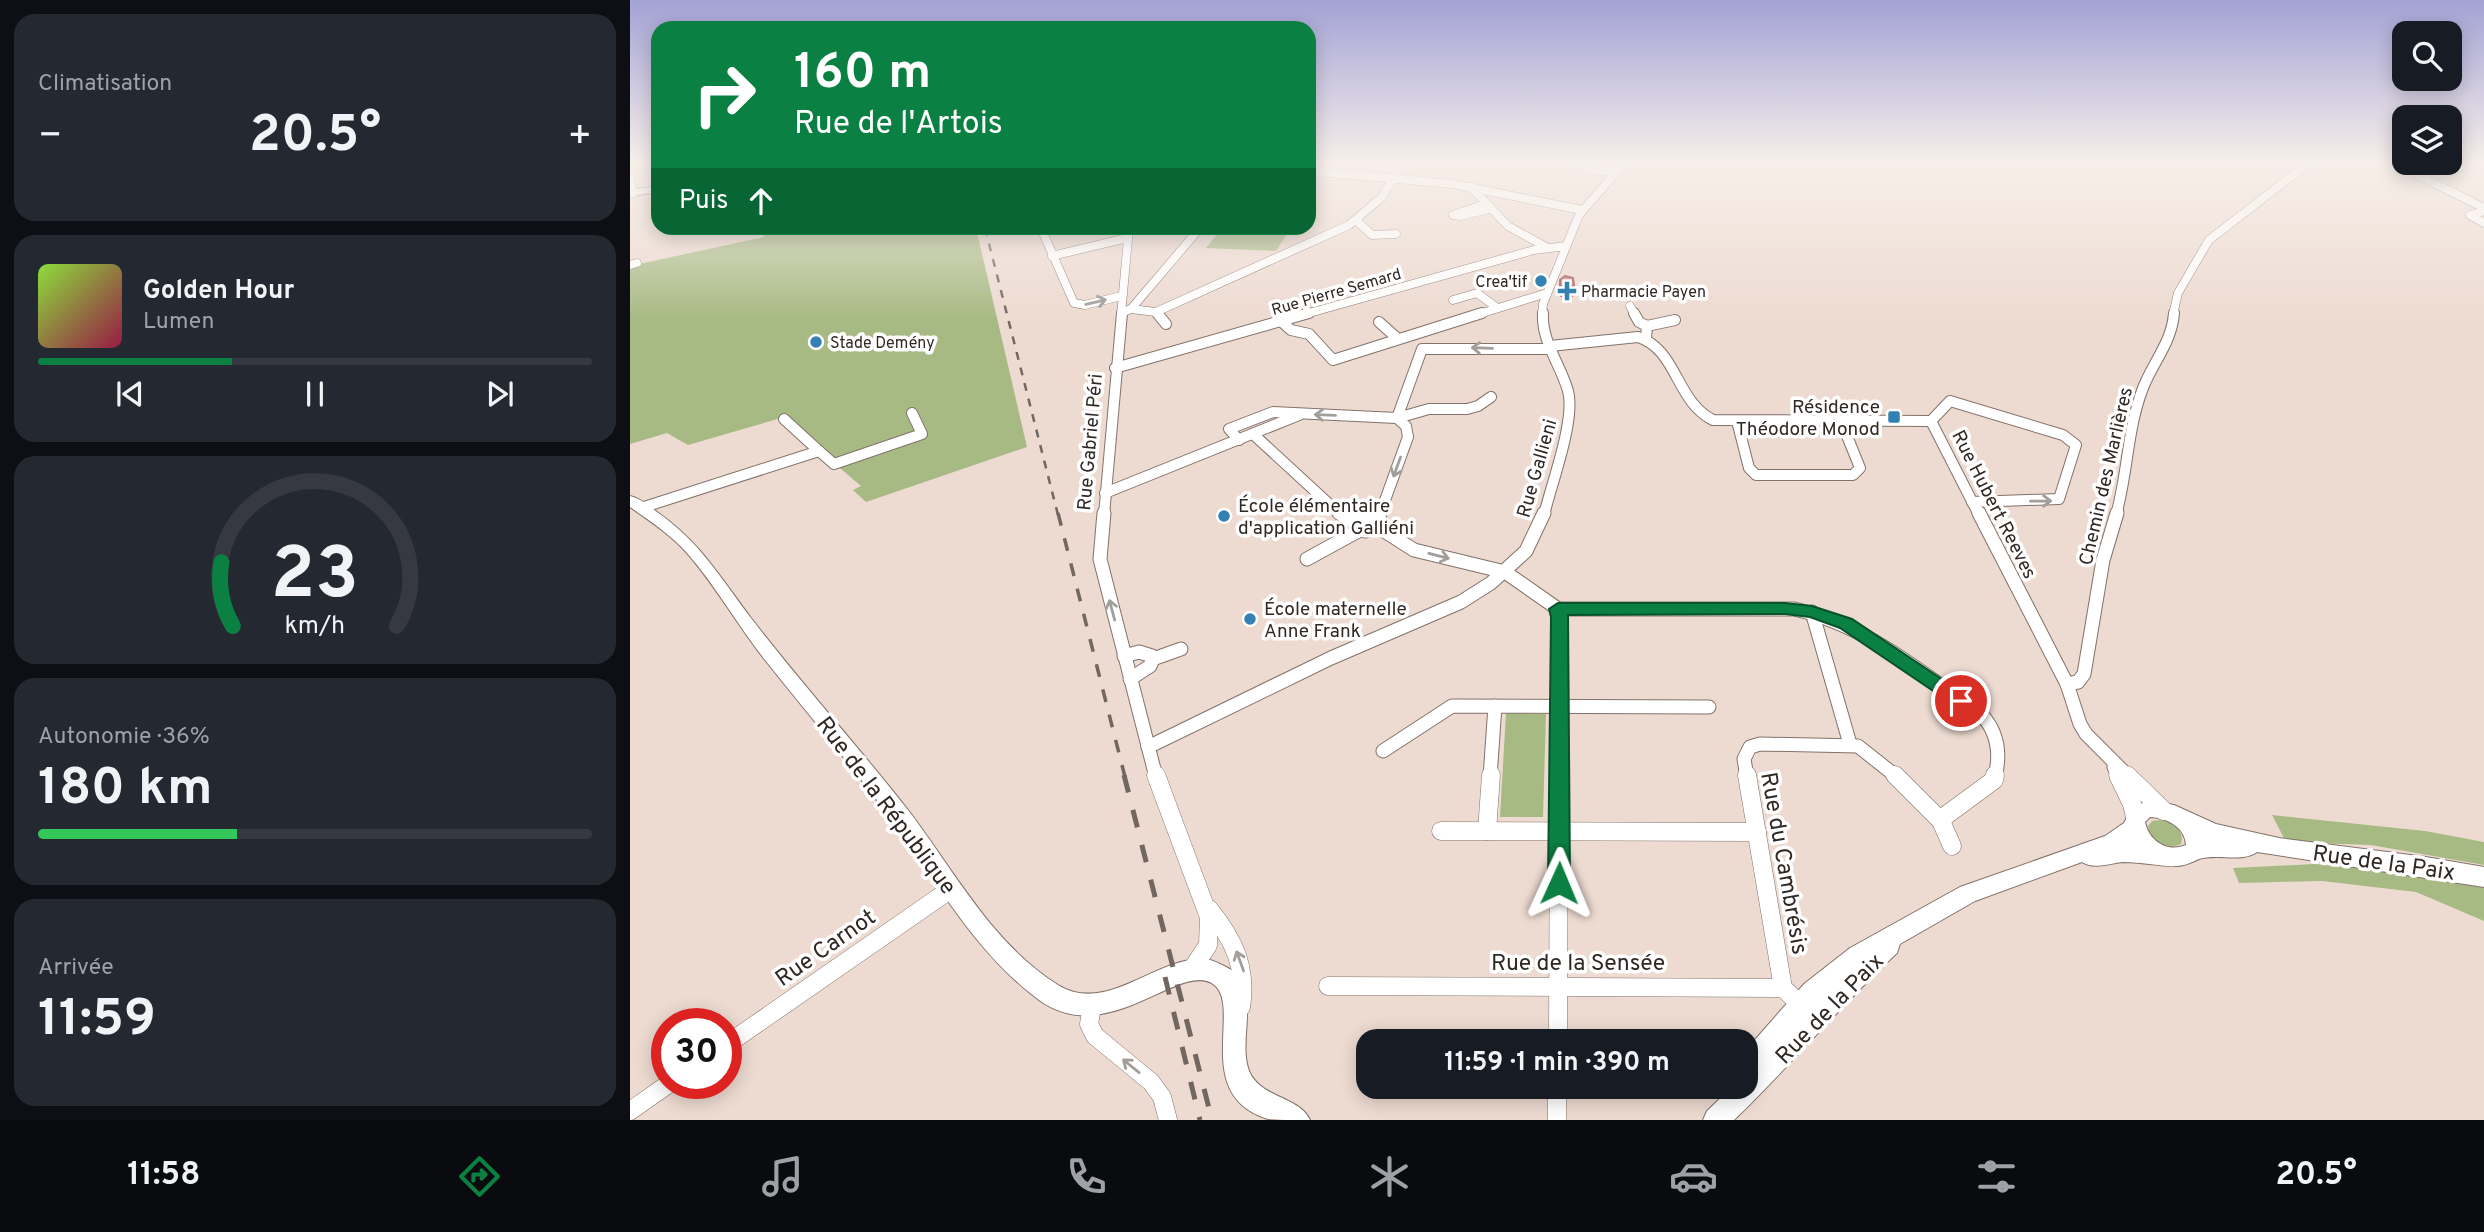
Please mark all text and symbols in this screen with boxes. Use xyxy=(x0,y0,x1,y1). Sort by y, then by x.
map controls xyxy=(2392,21,2462,175)
button: search xyxy=(2392,21,2462,91)
text: 160 m xyxy=(794,44,931,106)
icon: right xyxy=(679,49,770,140)
text: Climatisation xyxy=(38,70,172,99)
text: 20.5° xyxy=(249,104,381,170)
text: Rue de l'Artois xyxy=(794,105,1003,145)
button: layers xyxy=(2392,105,2462,175)
text: − xyxy=(38,113,63,162)
text: + xyxy=(567,113,592,162)
icon: ahead xyxy=(742,182,780,220)
text: Puis xyxy=(679,185,728,218)
street label: Rue Pierre Semard xyxy=(1269,265,1404,321)
place label: Crea'tif xyxy=(1475,273,1528,293)
marker: Crea'tif xyxy=(1533,273,1549,289)
text: Golden Hour xyxy=(143,275,294,308)
marker: Pharmacie Payen xyxy=(1559,283,1575,299)
place label: Pharmacie Payen xyxy=(1581,283,1706,303)
one-way arrow xyxy=(1084,295,1107,309)
text: Lumen xyxy=(143,308,214,337)
marker: Stade Demény xyxy=(808,334,824,350)
place label: Stade Demény xyxy=(830,334,935,354)
one-way arrow xyxy=(1471,341,1494,354)
street label: Rue Gabriel Péri xyxy=(1073,373,1109,512)
icon: previous xyxy=(111,375,149,413)
icon: pause xyxy=(296,375,334,413)
icon: next xyxy=(481,375,519,413)
street label: Chemin des Marlières xyxy=(2075,385,2139,568)
place label: Résidence Théodore Monod xyxy=(1736,396,1880,442)
one-way arrow xyxy=(1314,409,1337,422)
marker: Résidence Théodore Monod xyxy=(1886,409,1902,425)
street label: Rue Gallieni xyxy=(1512,416,1563,521)
street label: Rue Hubert Reeves xyxy=(1945,427,2041,583)
one-way arrow xyxy=(1390,456,1402,478)
place label: École élémentaire d'application Galliéni xyxy=(1238,494,1414,541)
one-way arrow xyxy=(2029,495,2052,508)
marker: École élémentaire d'application Galliéni xyxy=(1216,508,1232,524)
text: 23 xyxy=(271,532,359,624)
one-way arrow xyxy=(1427,550,1450,563)
place label: École maternelle Anne Frank xyxy=(1264,597,1407,644)
one-way arrow xyxy=(1105,599,1118,621)
text: km/h xyxy=(285,611,345,643)
marker: École maternelle Anne Frank xyxy=(1242,611,1258,627)
pin xyxy=(1931,671,1991,731)
icon: arrive xyxy=(1942,682,1980,720)
street label: Rue de la République xyxy=(808,712,962,901)
text: Autonomie · 36% xyxy=(38,723,210,752)
text: 180 km xyxy=(38,757,213,823)
street label: Rue du Cambrésis xyxy=(1752,770,1813,957)
street label: Rue de la Paix xyxy=(2310,840,2457,889)
position arrow xyxy=(1522,846,1596,920)
street label: Rue Carnot xyxy=(770,904,882,994)
street label: Rue de la Paix xyxy=(1770,948,1891,1071)
street label: Rue de la Sensée xyxy=(1491,950,1665,979)
one-way arrow xyxy=(1233,951,1245,972)
text: Arrivée xyxy=(38,954,114,983)
text: 11:59 xyxy=(38,988,156,1054)
speed limit sign: 30 xyxy=(651,1008,742,1099)
text: 11:59 · 1 min · 390 m xyxy=(1444,1047,1670,1080)
one-way arrow xyxy=(1122,1059,1141,1074)
icon: directions xyxy=(455,1152,504,1201)
icon: music xyxy=(758,1152,807,1201)
icon: phone xyxy=(1062,1152,1111,1201)
icon: climate xyxy=(1365,1152,1414,1201)
icon: car xyxy=(1669,1152,1718,1201)
icon: filters xyxy=(1972,1152,2021,1201)
text: 11:58 xyxy=(127,1156,200,1196)
text: 20.5° xyxy=(2275,1156,2357,1196)

